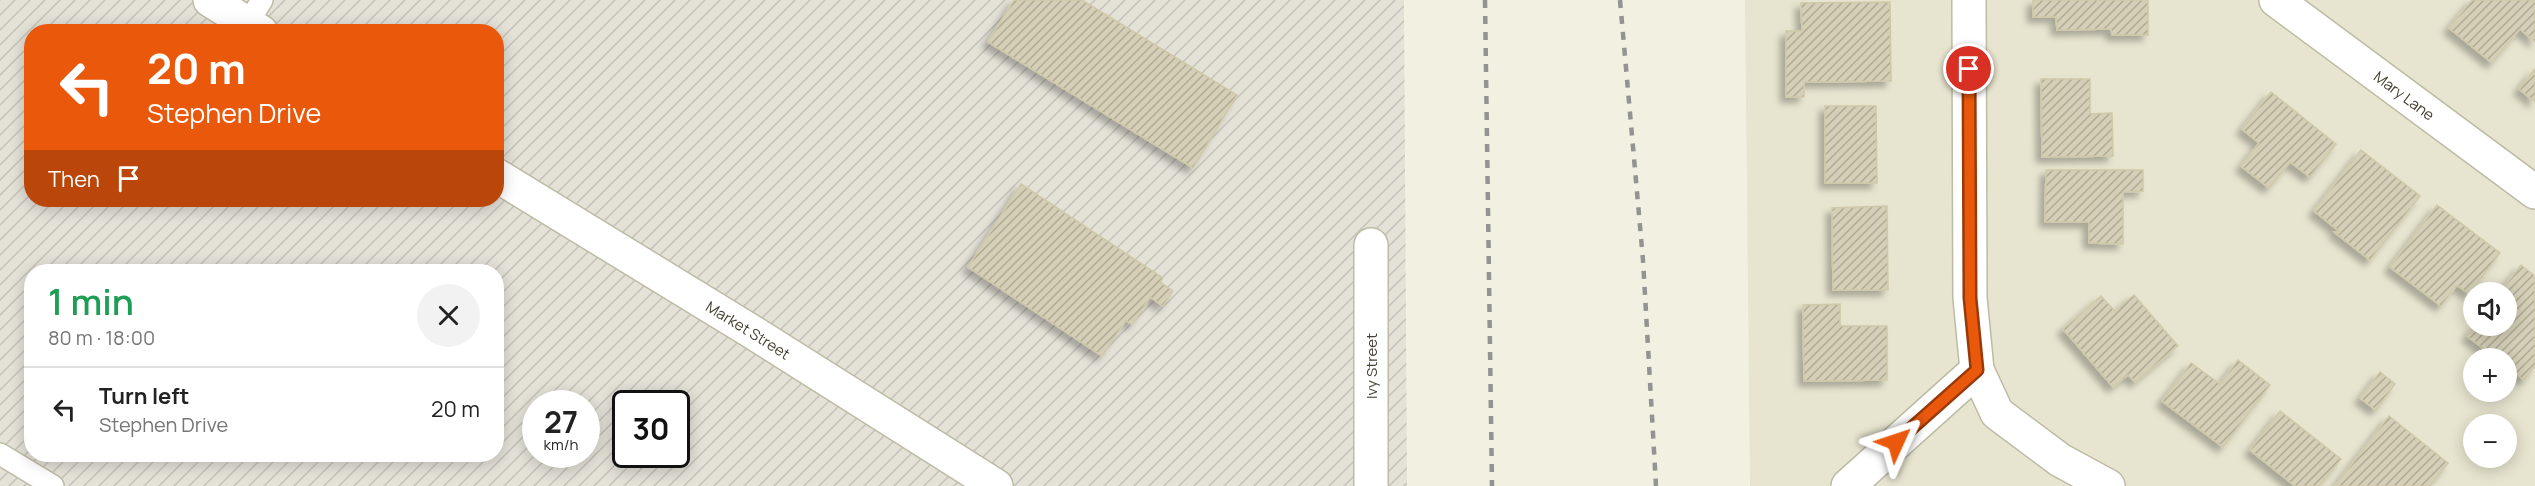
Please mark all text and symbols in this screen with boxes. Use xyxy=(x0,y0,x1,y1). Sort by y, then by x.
text: 20 m xyxy=(147,39,246,97)
pin xyxy=(1943,43,1994,94)
icon: left xyxy=(48,48,126,126)
icon: arrive xyxy=(1952,52,1985,85)
street label: Mary Lane xyxy=(2370,66,2439,125)
text: Stephen Drive xyxy=(147,94,321,131)
icon: arrive xyxy=(112,162,145,195)
text: Then xyxy=(48,164,100,194)
text: 1 min xyxy=(48,277,134,326)
map controls xyxy=(2463,282,2517,468)
button: sound xyxy=(2463,282,2517,336)
button: close xyxy=(417,284,480,347)
street label: Market Street xyxy=(702,296,794,364)
text: 80 m · 18:00 xyxy=(48,324,155,351)
street label: Ivy Street xyxy=(1361,333,1382,399)
button: + xyxy=(2463,348,2517,402)
text: Turn left xyxy=(99,381,189,411)
speed limit sign: 30 xyxy=(612,390,690,468)
icon: left xyxy=(48,393,81,426)
text: 20 m xyxy=(431,394,480,424)
text: 27 xyxy=(544,401,578,442)
position arrow xyxy=(1864,410,1928,474)
text: Stephen Drive xyxy=(99,411,228,438)
button: − xyxy=(2463,414,2517,468)
text: km/h xyxy=(544,434,578,455)

